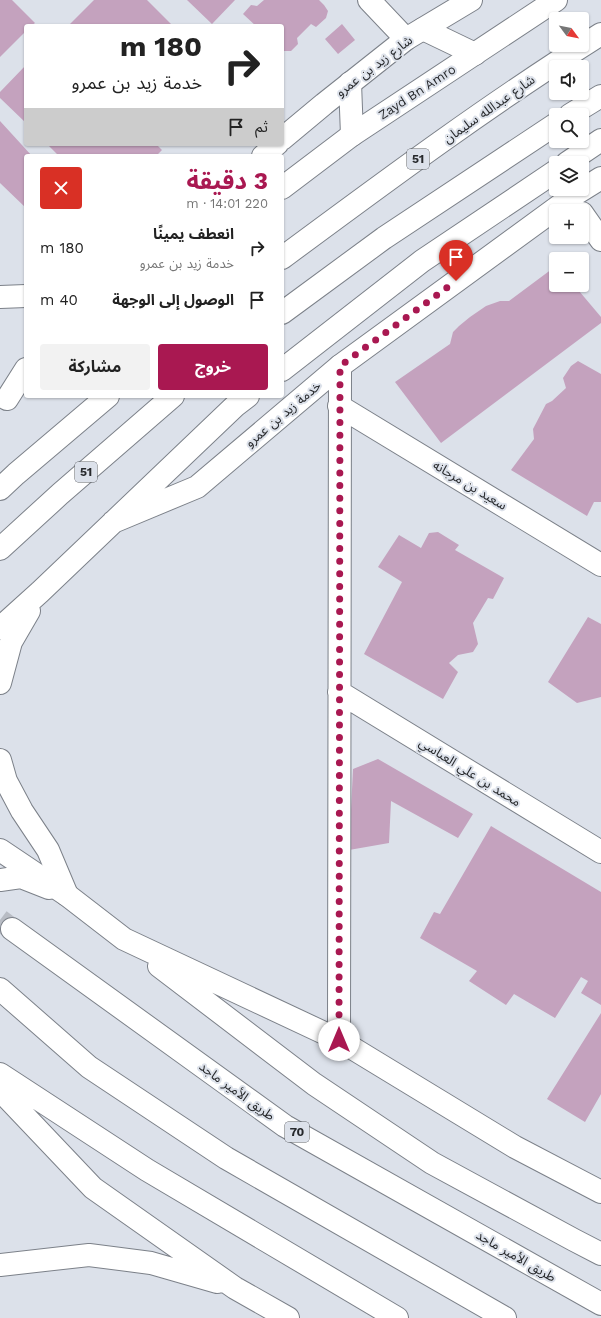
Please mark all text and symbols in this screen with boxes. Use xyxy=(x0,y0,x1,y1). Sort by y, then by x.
north arrow xyxy=(549,12,589,52)
map controls xyxy=(549,12,589,292)
text: 180 m xyxy=(120,30,202,63)
street label: شارع زيد بن عمرو xyxy=(333,32,417,102)
icon: right xyxy=(216,40,268,92)
button: sound xyxy=(549,60,589,100)
street label: Zayd Bn Amro xyxy=(376,61,458,122)
text: خدمة زيد بن عمرو xyxy=(72,72,202,93)
street label: شارع عبدالله سليمان xyxy=(440,72,539,149)
button: search xyxy=(549,108,589,148)
icon: arrive xyxy=(225,116,247,138)
text: ثم xyxy=(255,118,268,136)
road number: 51 xyxy=(407,149,429,169)
button: layers xyxy=(549,156,589,196)
button: close xyxy=(40,167,82,209)
text: 3 دقيقة xyxy=(187,167,268,195)
text: 220 m · 14:01 xyxy=(186,196,268,211)
button: + xyxy=(549,204,589,244)
text: انعطف يمينًا xyxy=(153,225,234,243)
icon: right xyxy=(246,237,268,259)
text: 180 m xyxy=(40,239,84,257)
pin xyxy=(439,240,473,281)
icon: arrive xyxy=(445,246,467,268)
button: − xyxy=(549,252,589,292)
text: خدمة زيد بن عمرو xyxy=(140,256,234,271)
icon: arrive xyxy=(246,289,268,311)
text: 40 m xyxy=(40,291,78,309)
text: الوصول إلى الوجهة xyxy=(112,291,234,309)
button: مشاركة xyxy=(40,344,150,390)
button: خروج xyxy=(158,344,268,390)
street label: خدمة زيد بن عمرو xyxy=(242,378,325,451)
street label: سعيد بن مرجانه xyxy=(430,457,510,514)
road number: 51 xyxy=(75,462,97,482)
street label: محمد بن علي العباسي xyxy=(415,735,524,812)
position arrow xyxy=(318,1019,360,1061)
street label: طريق الأمير ماجد xyxy=(196,1059,278,1124)
road number: 70 xyxy=(285,1122,309,1142)
street label: طريق الأمير ماجد xyxy=(473,1227,559,1286)

